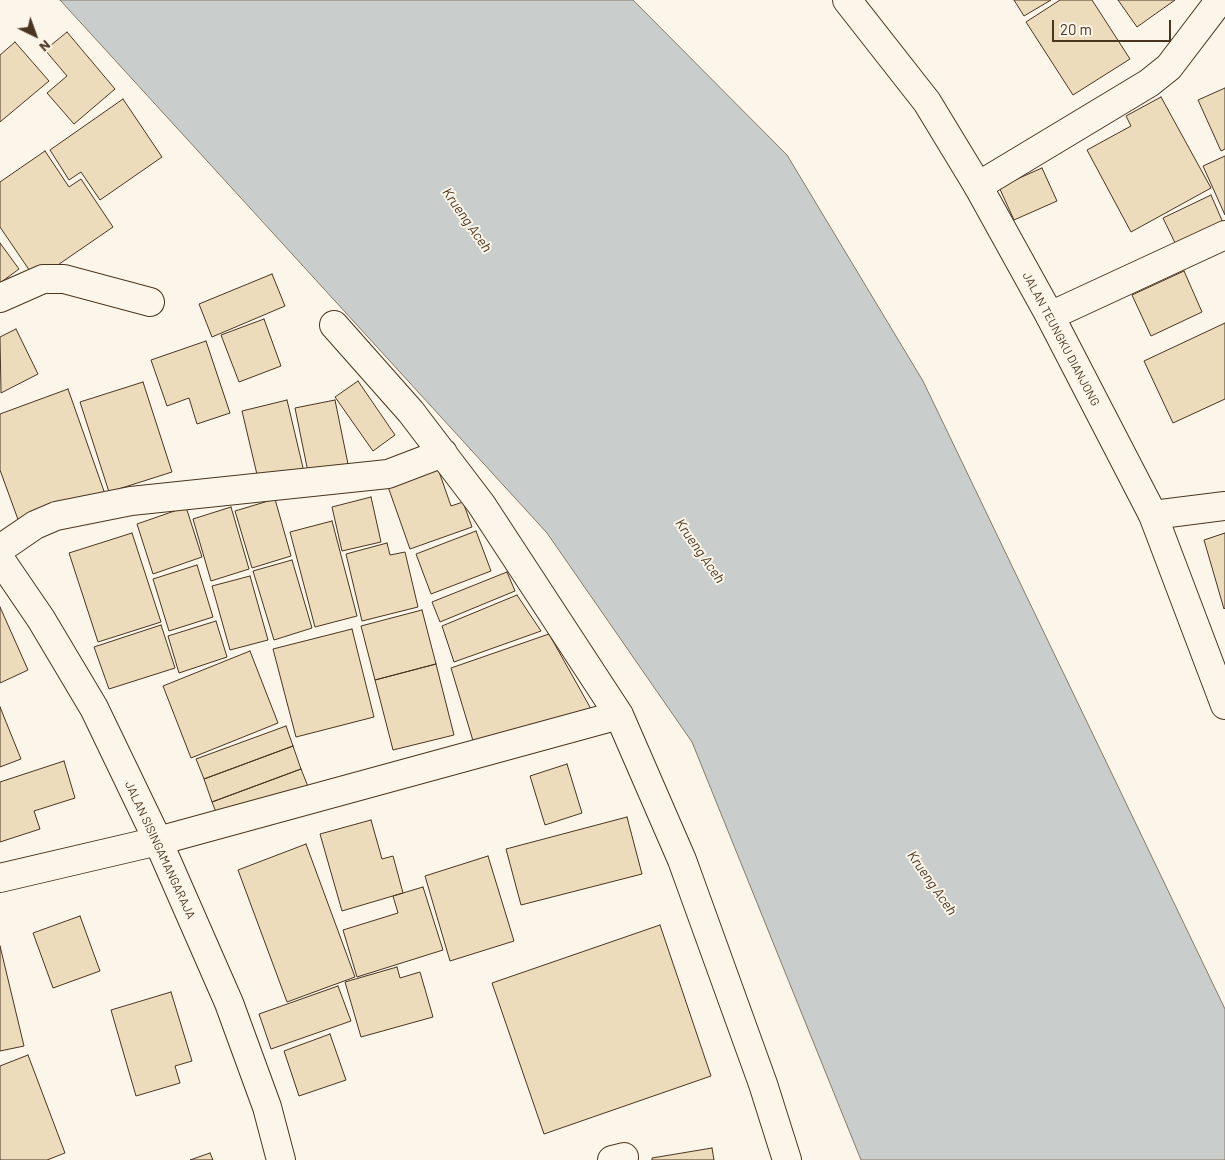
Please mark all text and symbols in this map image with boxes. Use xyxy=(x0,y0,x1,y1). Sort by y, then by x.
north arrow xyxy=(10,10,60,60)
scale bar xyxy=(1055,10,1174,42)
text: 20 m xyxy=(1060,20,1092,38)
text: N xyxy=(36,37,55,56)
water label: Krueng Aceh xyxy=(439,185,495,255)
street label: JALAN TEUNGKU DIANJONG xyxy=(1020,270,1102,408)
water label: Krueng Aceh xyxy=(672,516,728,586)
street label: JALAN SISINGAMANGARAJA xyxy=(122,779,198,921)
water label: Krueng Aceh xyxy=(904,848,960,918)

